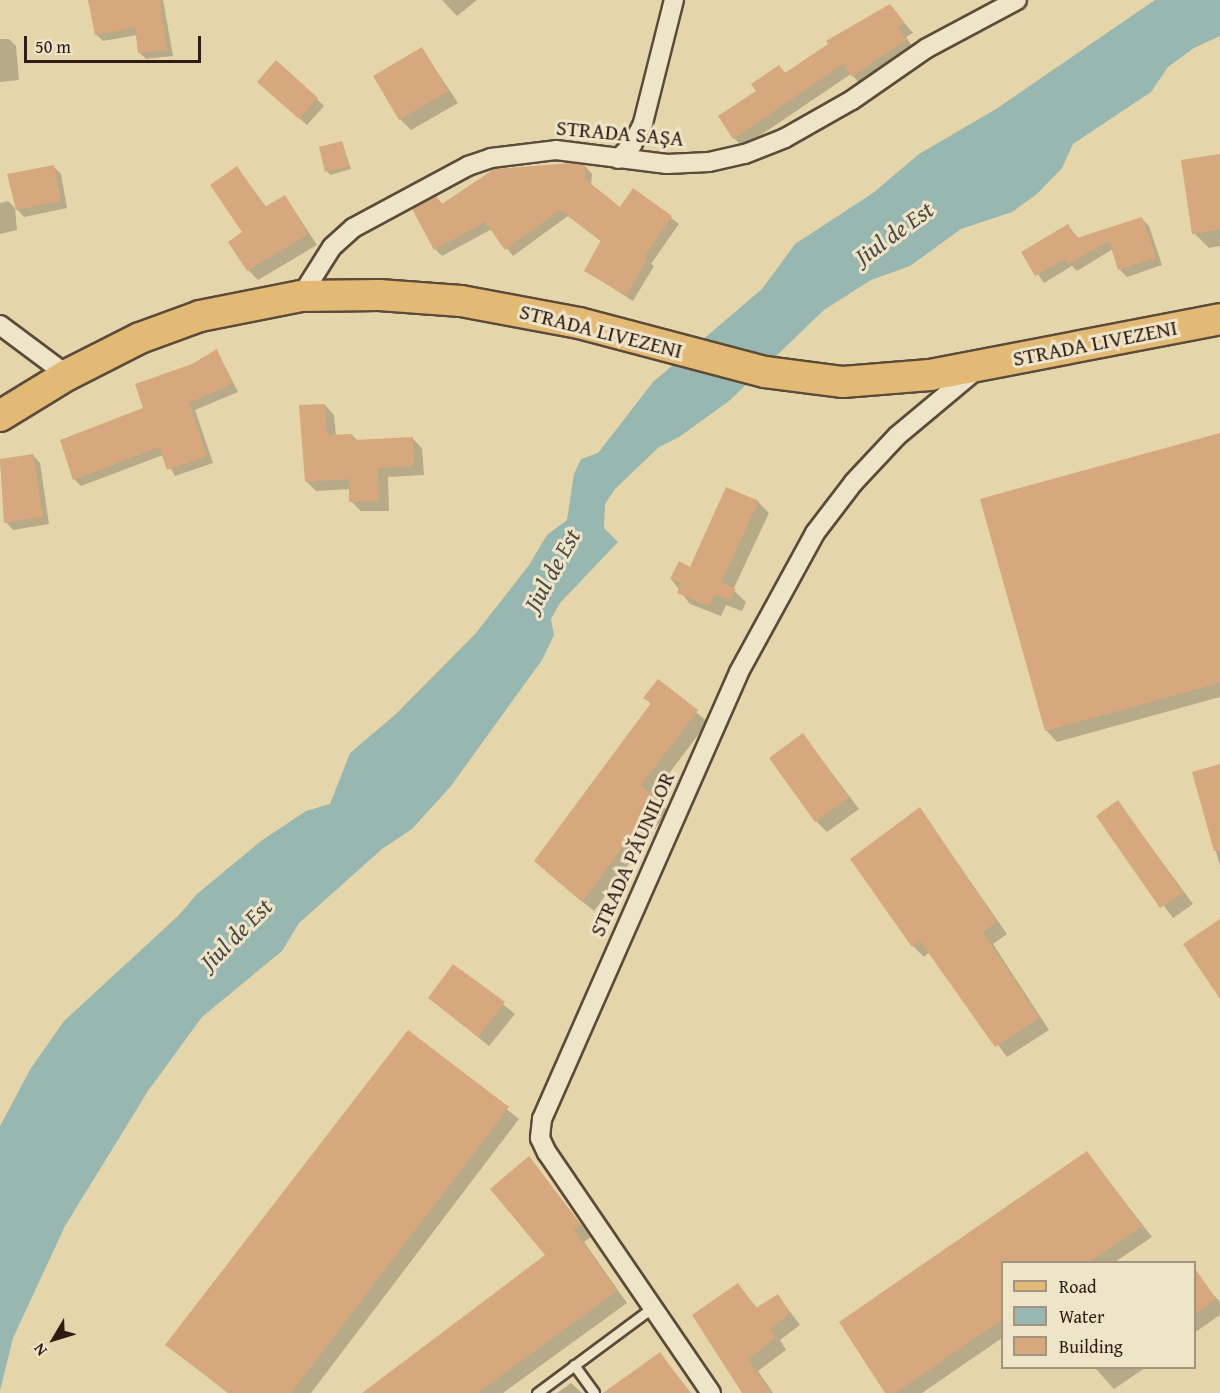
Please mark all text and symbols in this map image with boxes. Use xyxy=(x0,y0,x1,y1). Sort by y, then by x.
scale bar xyxy=(27,24,204,62)
text: 50 m xyxy=(35,33,71,60)
street label: STRADA SAŞA xyxy=(555,114,685,152)
water label: Jiul de Est xyxy=(849,195,939,271)
street label: STRADA LIVEZENI xyxy=(517,298,685,364)
street label: STRADA LIVEZENI xyxy=(1011,314,1179,372)
water label: Jiul de Est xyxy=(518,524,586,616)
street label: STRADA PĂUNILOR xyxy=(584,768,680,940)
water label: Jiul de Est xyxy=(194,892,278,976)
legend xyxy=(1001,1261,1196,1369)
text: Road xyxy=(1059,1273,1097,1300)
text: Water xyxy=(1059,1303,1104,1330)
north arrow xyxy=(24,1309,84,1369)
text: Building xyxy=(1059,1333,1123,1360)
text: N xyxy=(27,1338,53,1362)

